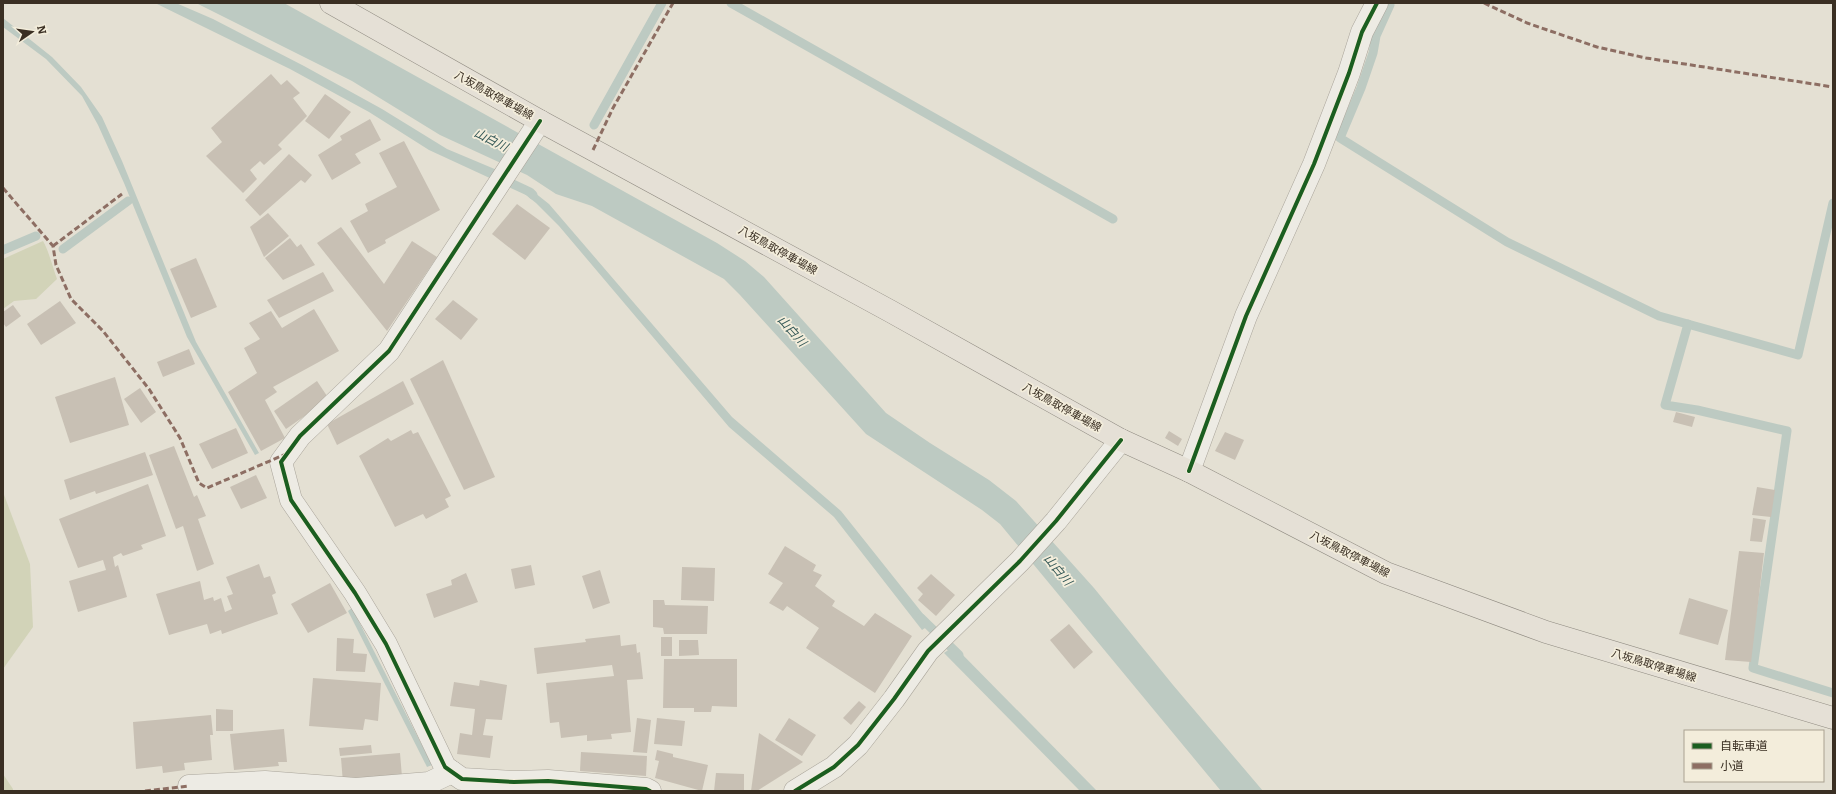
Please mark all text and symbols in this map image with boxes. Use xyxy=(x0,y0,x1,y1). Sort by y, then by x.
north arrow xyxy=(12,12,52,52)
text: N xyxy=(34,24,49,36)
street label: 八坂鳥取停車場線 xyxy=(452,68,535,122)
water label: 山白川 xyxy=(472,126,512,155)
street label: 八坂鳥取停車場線 xyxy=(736,223,819,277)
water label: 山白川 xyxy=(775,313,811,351)
street label: 八坂鳥取停車場線 xyxy=(1020,380,1103,434)
street label: 八坂鳥取停車場線 xyxy=(1308,529,1392,580)
water label: 山白川 xyxy=(1041,552,1076,590)
street label: 八坂鳥取停車場線 xyxy=(1610,646,1698,685)
legend xyxy=(1684,730,1824,782)
text: 自転車道 xyxy=(1720,739,1768,753)
text: 小道 xyxy=(1720,759,1744,773)

